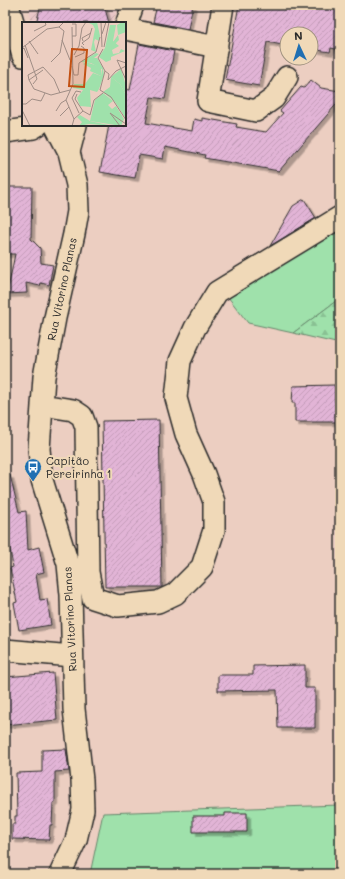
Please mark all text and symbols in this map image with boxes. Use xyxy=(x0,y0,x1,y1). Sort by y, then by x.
inset map xyxy=(22,22,126,126)
north arrow xyxy=(279,26,319,66)
text: N xyxy=(294,28,303,43)
street label: Rua Vitorino Planas xyxy=(43,236,80,342)
place label: Capitão Pereirinha 1 xyxy=(46,453,112,481)
bus stop icon: Capitão Pereirinha 1 xyxy=(23,457,43,482)
street label: Rua Vitorino Planas xyxy=(59,566,80,672)

